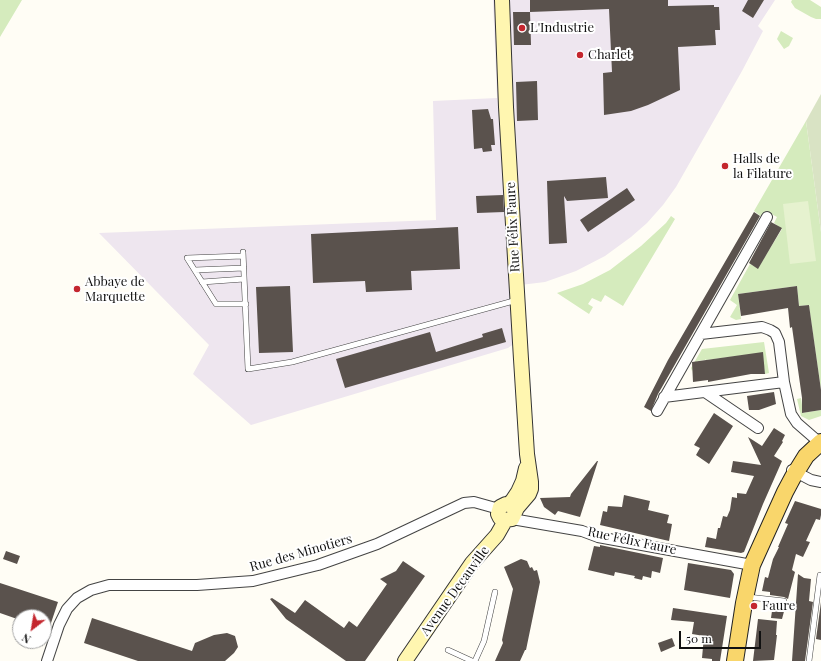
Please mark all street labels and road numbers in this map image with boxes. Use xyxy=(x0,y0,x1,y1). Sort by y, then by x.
street label: Rue Félix Faure xyxy=(503,181,523,273)
street label: Rue Félix Faure xyxy=(586,524,678,558)
street label: Rue des Minotiers xyxy=(248,531,354,575)
street label: Avenue Decauville xyxy=(417,543,493,639)

